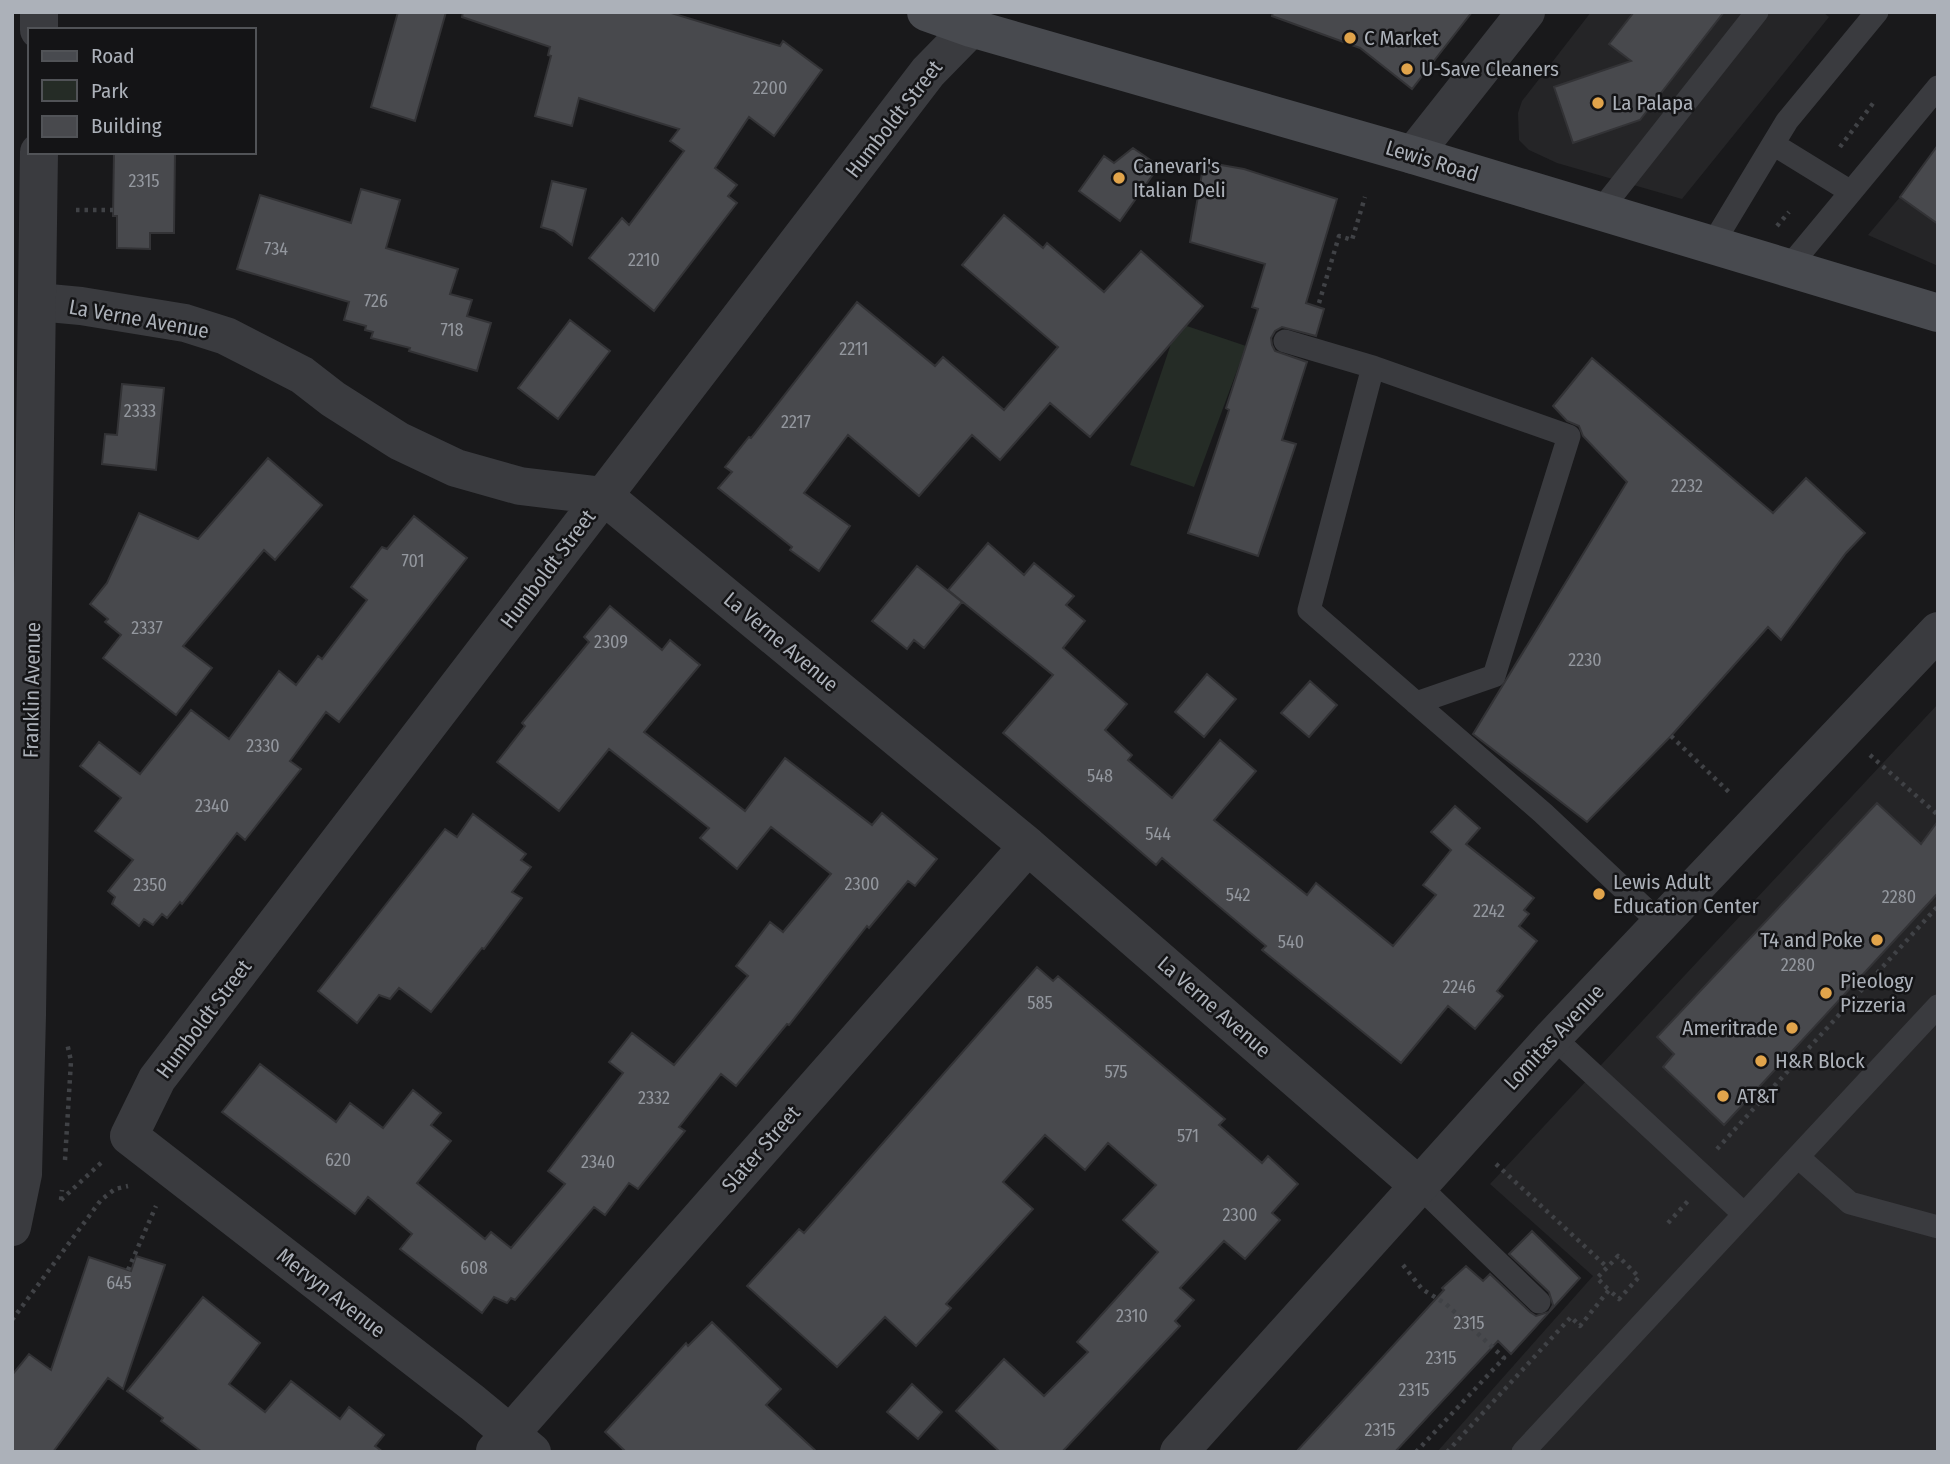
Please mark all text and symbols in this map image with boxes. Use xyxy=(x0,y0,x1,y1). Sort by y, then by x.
place label: C Market xyxy=(1364,25,1439,51)
legend xyxy=(28,28,256,154)
marker: C Market xyxy=(1342,30,1358,46)
text: Road xyxy=(91,43,135,69)
street label: Humboldt Street xyxy=(840,55,948,183)
place label: U-Save Cleaners xyxy=(1421,56,1559,82)
marker: U-Save Cleaners xyxy=(1399,61,1415,77)
house number: 2200 xyxy=(753,77,787,99)
text: Park xyxy=(91,78,129,104)
place label: La Palapa xyxy=(1612,90,1693,116)
marker: La Palapa xyxy=(1590,95,1606,111)
text: Building xyxy=(91,113,162,139)
street label: Lewis Road xyxy=(1382,135,1482,187)
place label: Canevari's Italian Deli xyxy=(1133,153,1226,203)
house number: 2315 xyxy=(129,170,159,192)
marker: Canevari's Italian Deli xyxy=(1111,170,1127,186)
house number: 734 xyxy=(264,238,288,260)
house number: 2210 xyxy=(628,249,660,271)
house number: 726 xyxy=(364,290,388,312)
street label: La Verne Avenue xyxy=(67,294,211,344)
house number: 718 xyxy=(440,319,464,341)
house number: 2211 xyxy=(839,338,869,360)
house number: 2333 xyxy=(124,400,156,422)
house number: 2217 xyxy=(781,411,811,433)
house number: 2232 xyxy=(1671,475,1703,497)
street label: Humboldt Street xyxy=(495,504,601,634)
house number: 701 xyxy=(401,550,425,572)
street label: La Verne Avenue xyxy=(718,586,844,698)
house number: 2337 xyxy=(131,617,163,639)
street label: Franklin Avenue xyxy=(18,622,46,758)
house number: 2309 xyxy=(594,631,628,653)
house number: 2230 xyxy=(1568,649,1602,671)
house number: 2330 xyxy=(246,735,280,757)
house number: 548 xyxy=(1087,765,1113,787)
house number: 2340 xyxy=(195,795,229,817)
house number: 544 xyxy=(1145,823,1171,845)
place label: Lewis Adult Education Center xyxy=(1613,869,1760,919)
house number: 2300 xyxy=(845,873,879,895)
house number: 2350 xyxy=(133,874,167,896)
house number: 542 xyxy=(1226,884,1250,906)
marker: Lewis Adult Education Center xyxy=(1591,886,1607,902)
house number: 2280 xyxy=(1882,886,1916,908)
house number: 2242 xyxy=(1473,900,1505,922)
place label: T4 and Poke xyxy=(1760,927,1863,953)
house number: 540 xyxy=(1278,931,1304,953)
marker: T4 and Poke xyxy=(1869,932,1885,948)
street label: La Verne Avenue xyxy=(1152,951,1276,1063)
street label: Humboldt Street xyxy=(151,954,257,1084)
house number: 2280 xyxy=(1781,954,1815,976)
place label: Pieology Pizzeria xyxy=(1840,968,1914,1018)
house number: 2246 xyxy=(1442,976,1476,998)
street label: Lomitas Avenue xyxy=(1498,979,1610,1095)
marker: Pieology Pizzeria xyxy=(1818,985,1834,1001)
house number: 585 xyxy=(1027,992,1053,1014)
place label: Ameritrade xyxy=(1682,1015,1778,1041)
marker: Ameritrade xyxy=(1784,1020,1800,1036)
place label: H&R Block xyxy=(1775,1048,1865,1074)
marker: H&R Block xyxy=(1753,1053,1769,1069)
house number: 575 xyxy=(1104,1061,1128,1083)
place label: AT&T xyxy=(1737,1083,1778,1109)
house number: 2332 xyxy=(638,1087,670,1109)
marker: AT&T xyxy=(1715,1088,1731,1104)
street label: Slater Street xyxy=(716,1100,806,1198)
house number: 571 xyxy=(1177,1125,1199,1147)
house number: 620 xyxy=(325,1149,351,1171)
house number: 2340 xyxy=(581,1151,615,1173)
house number: 2300 xyxy=(1223,1204,1257,1226)
street label: Mervyn Avenue xyxy=(272,1243,390,1343)
house number: 608 xyxy=(460,1257,488,1279)
house number: 645 xyxy=(106,1272,132,1294)
house number: 2310 xyxy=(1116,1305,1148,1327)
house number: 2315 xyxy=(1454,1312,1484,1334)
house number: 2315 xyxy=(1426,1347,1456,1369)
house number: 2315 xyxy=(1399,1379,1429,1401)
house number: 2315 xyxy=(1365,1419,1395,1441)

